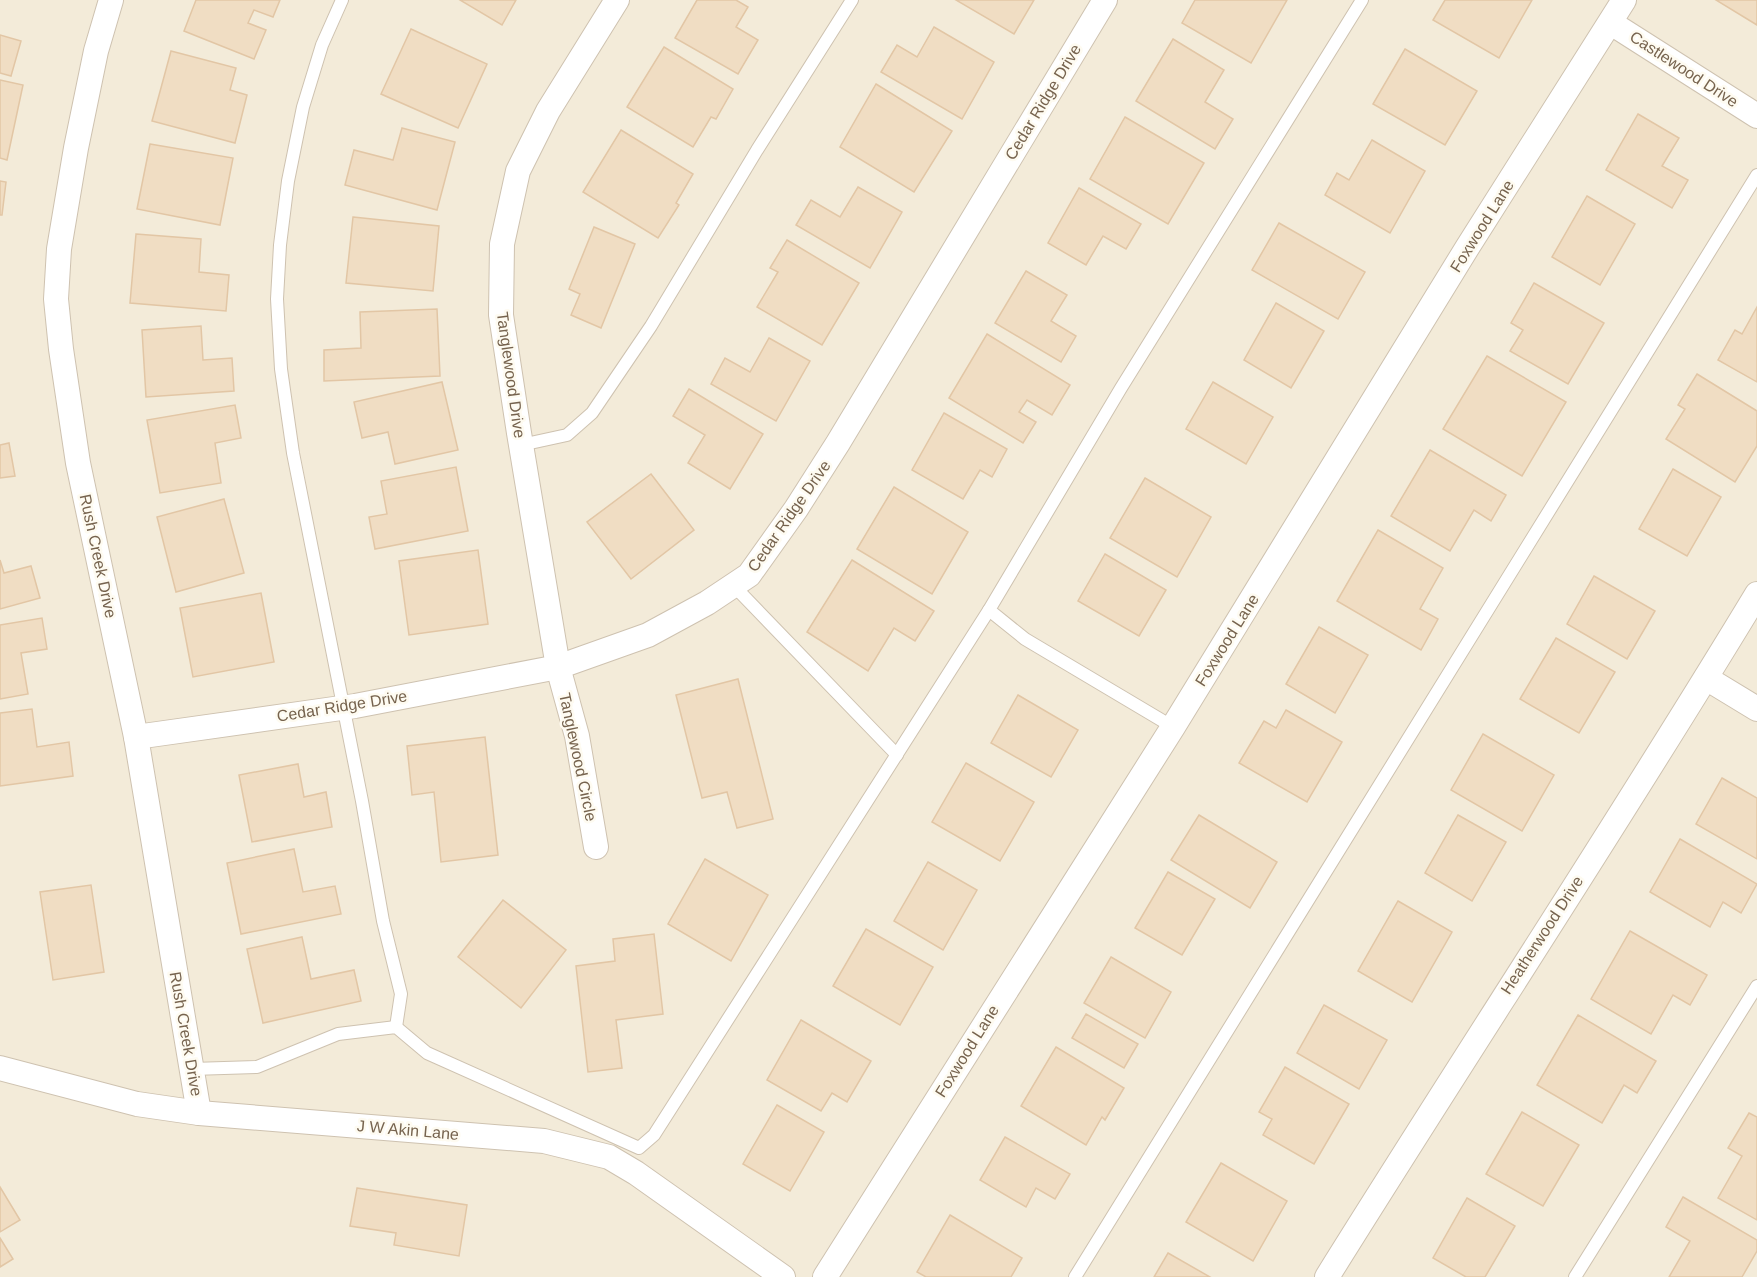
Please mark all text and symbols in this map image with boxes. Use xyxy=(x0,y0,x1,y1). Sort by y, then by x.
street label: Castlewood Drive xyxy=(1627,28,1741,110)
street label: Cedar Ridge Drive xyxy=(1002,41,1084,163)
street label: Foxwood Lane xyxy=(1447,177,1517,275)
street label: Tanglewood Drive xyxy=(494,311,528,439)
street label: Cedar Ridge Drive xyxy=(744,457,834,575)
street label: Rush Creek Drive xyxy=(77,492,119,620)
street label: Foxwood Lane xyxy=(1192,591,1262,689)
street label: Cedar Ridge Drive xyxy=(276,687,408,725)
street label: Tanglewood Circle xyxy=(556,691,600,823)
street label: Heatherwood Drive xyxy=(1498,873,1586,997)
street label: Rush Creek Drive xyxy=(167,970,205,1098)
street label: Foxwood Lane xyxy=(932,1002,1002,1100)
street label: J W Akin Lane xyxy=(356,1117,460,1143)

